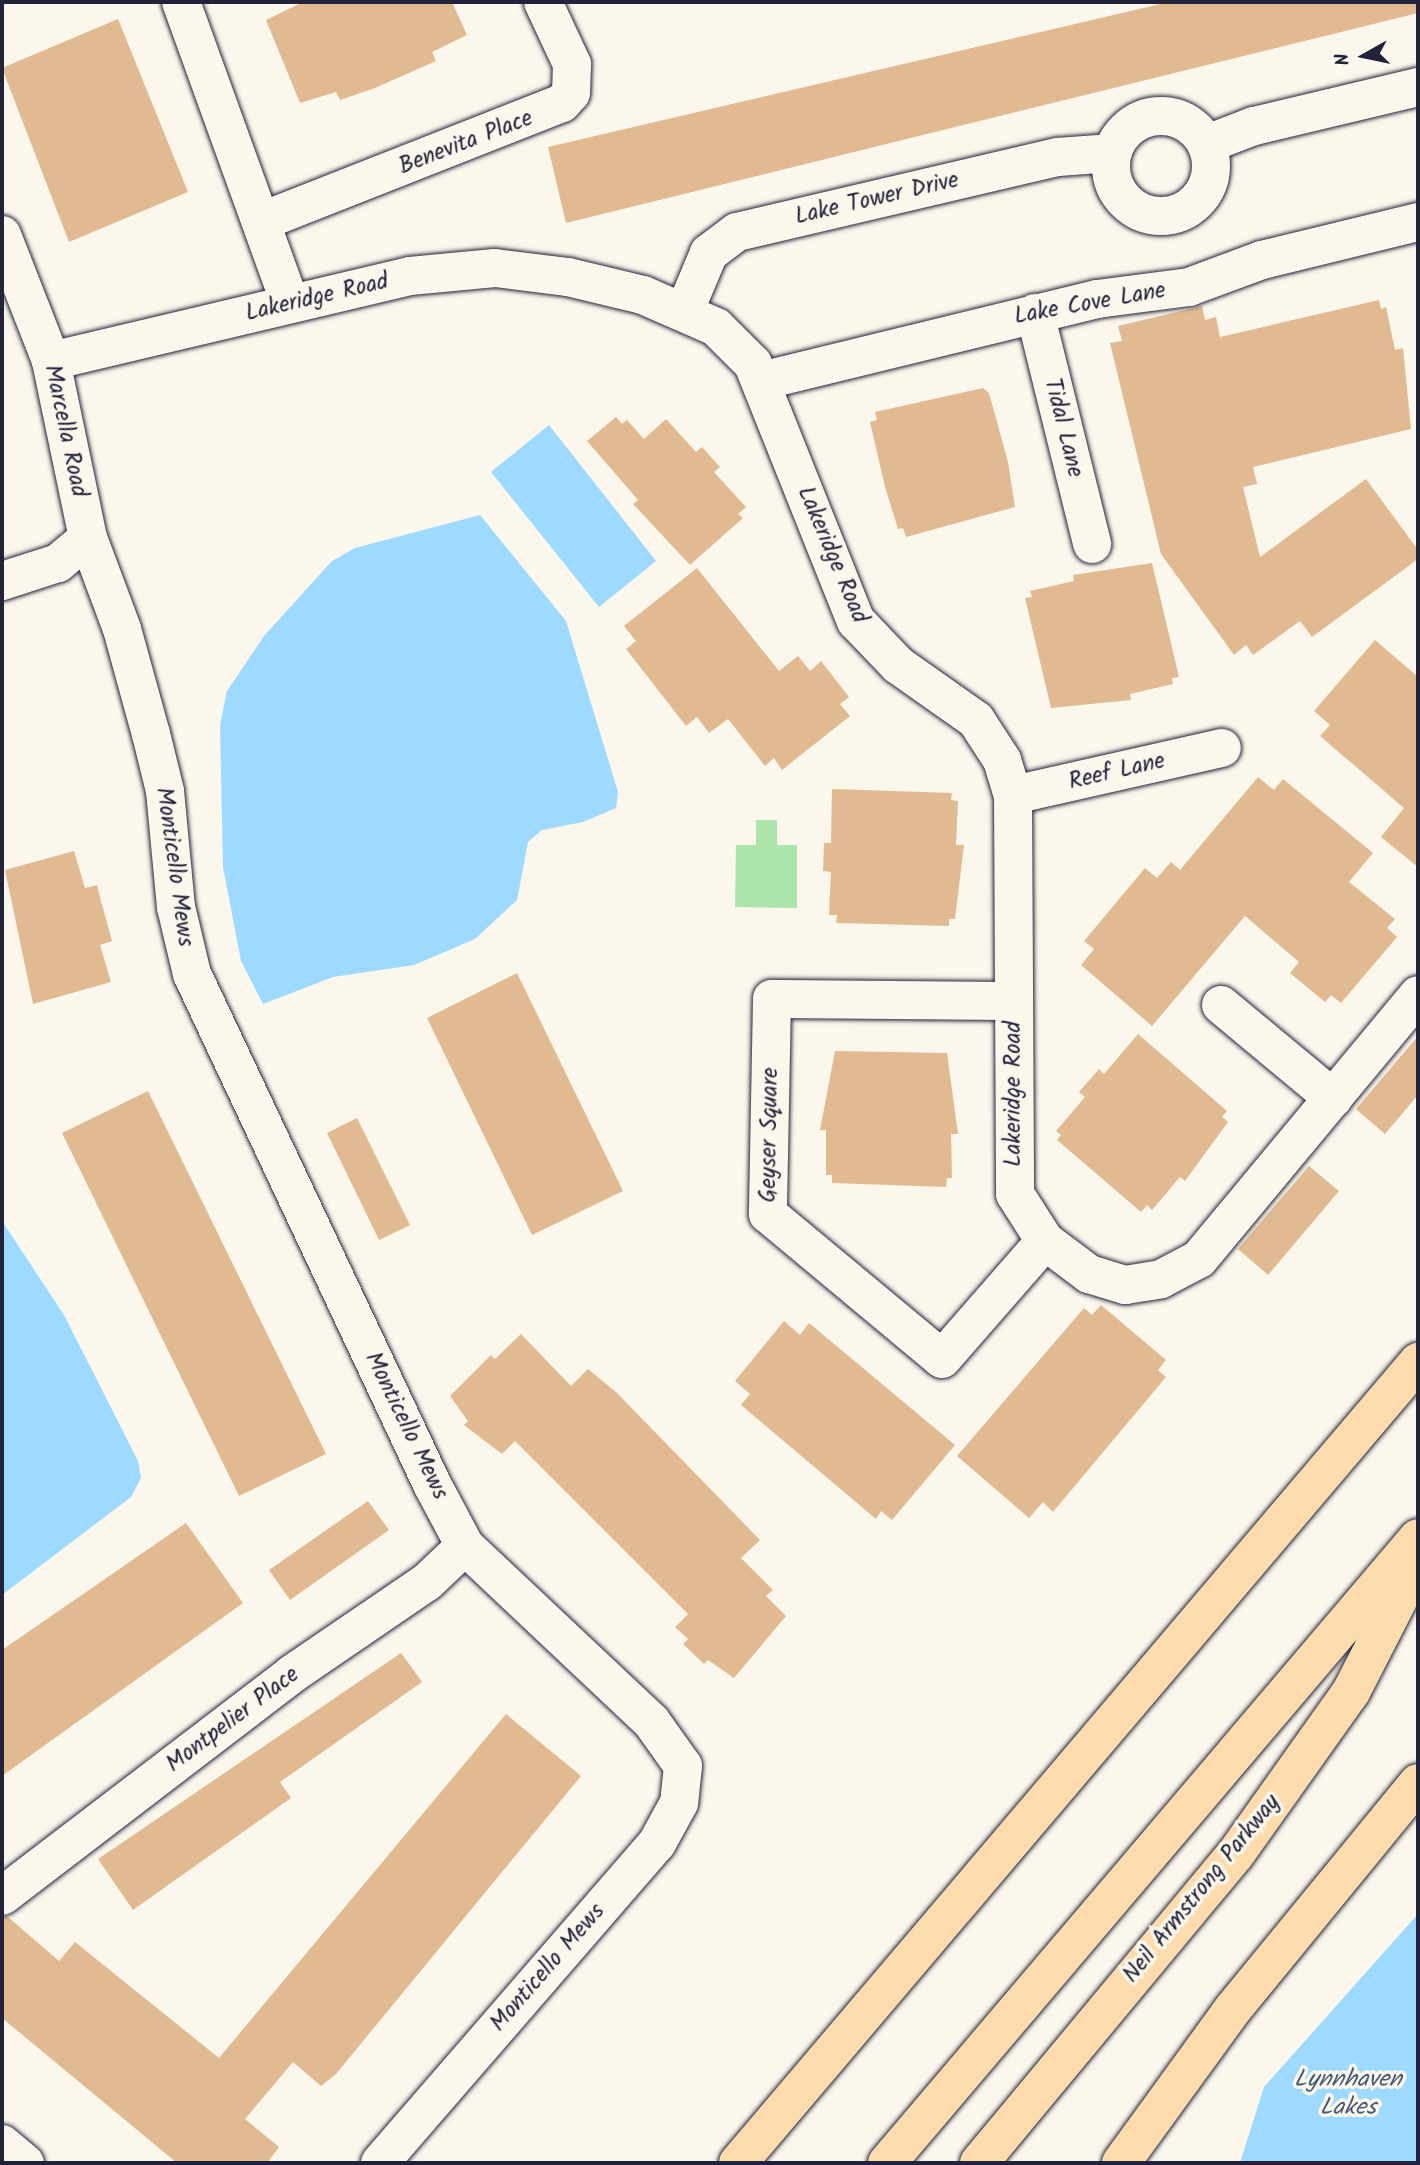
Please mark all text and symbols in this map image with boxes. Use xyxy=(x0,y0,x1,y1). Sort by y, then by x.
north arrow xyxy=(1329,21,1399,91)
text: N xyxy=(1328,51,1359,68)
street label: Benevita Place xyxy=(395,105,537,181)
street label: Lake Tower Drive xyxy=(793,167,961,231)
street label: Lakeridge Road xyxy=(243,268,391,328)
street label: Lake Cove Lane xyxy=(1012,277,1168,331)
street label: Marcella Road xyxy=(38,362,92,500)
street label: Tidal Lane xyxy=(1037,376,1089,480)
street label: Lakeridge Road xyxy=(791,483,873,627)
street label: Reef Lane xyxy=(1066,748,1168,796)
street label: Monticello Mews xyxy=(149,786,199,948)
street label: Lakeridge Road xyxy=(1000,1021,1028,1167)
street label: Geyser Square xyxy=(755,1067,785,1203)
street label: Monticello Mews xyxy=(358,1348,454,1504)
street label: Montpelier Place xyxy=(161,1661,305,1779)
street label: Neil Armstrong Parkway xyxy=(1118,1789,1286,1989)
street label: Monticello Mews xyxy=(485,1898,611,2038)
water label: Lynnhaven Lakes xyxy=(1294,2066,1402,2122)

